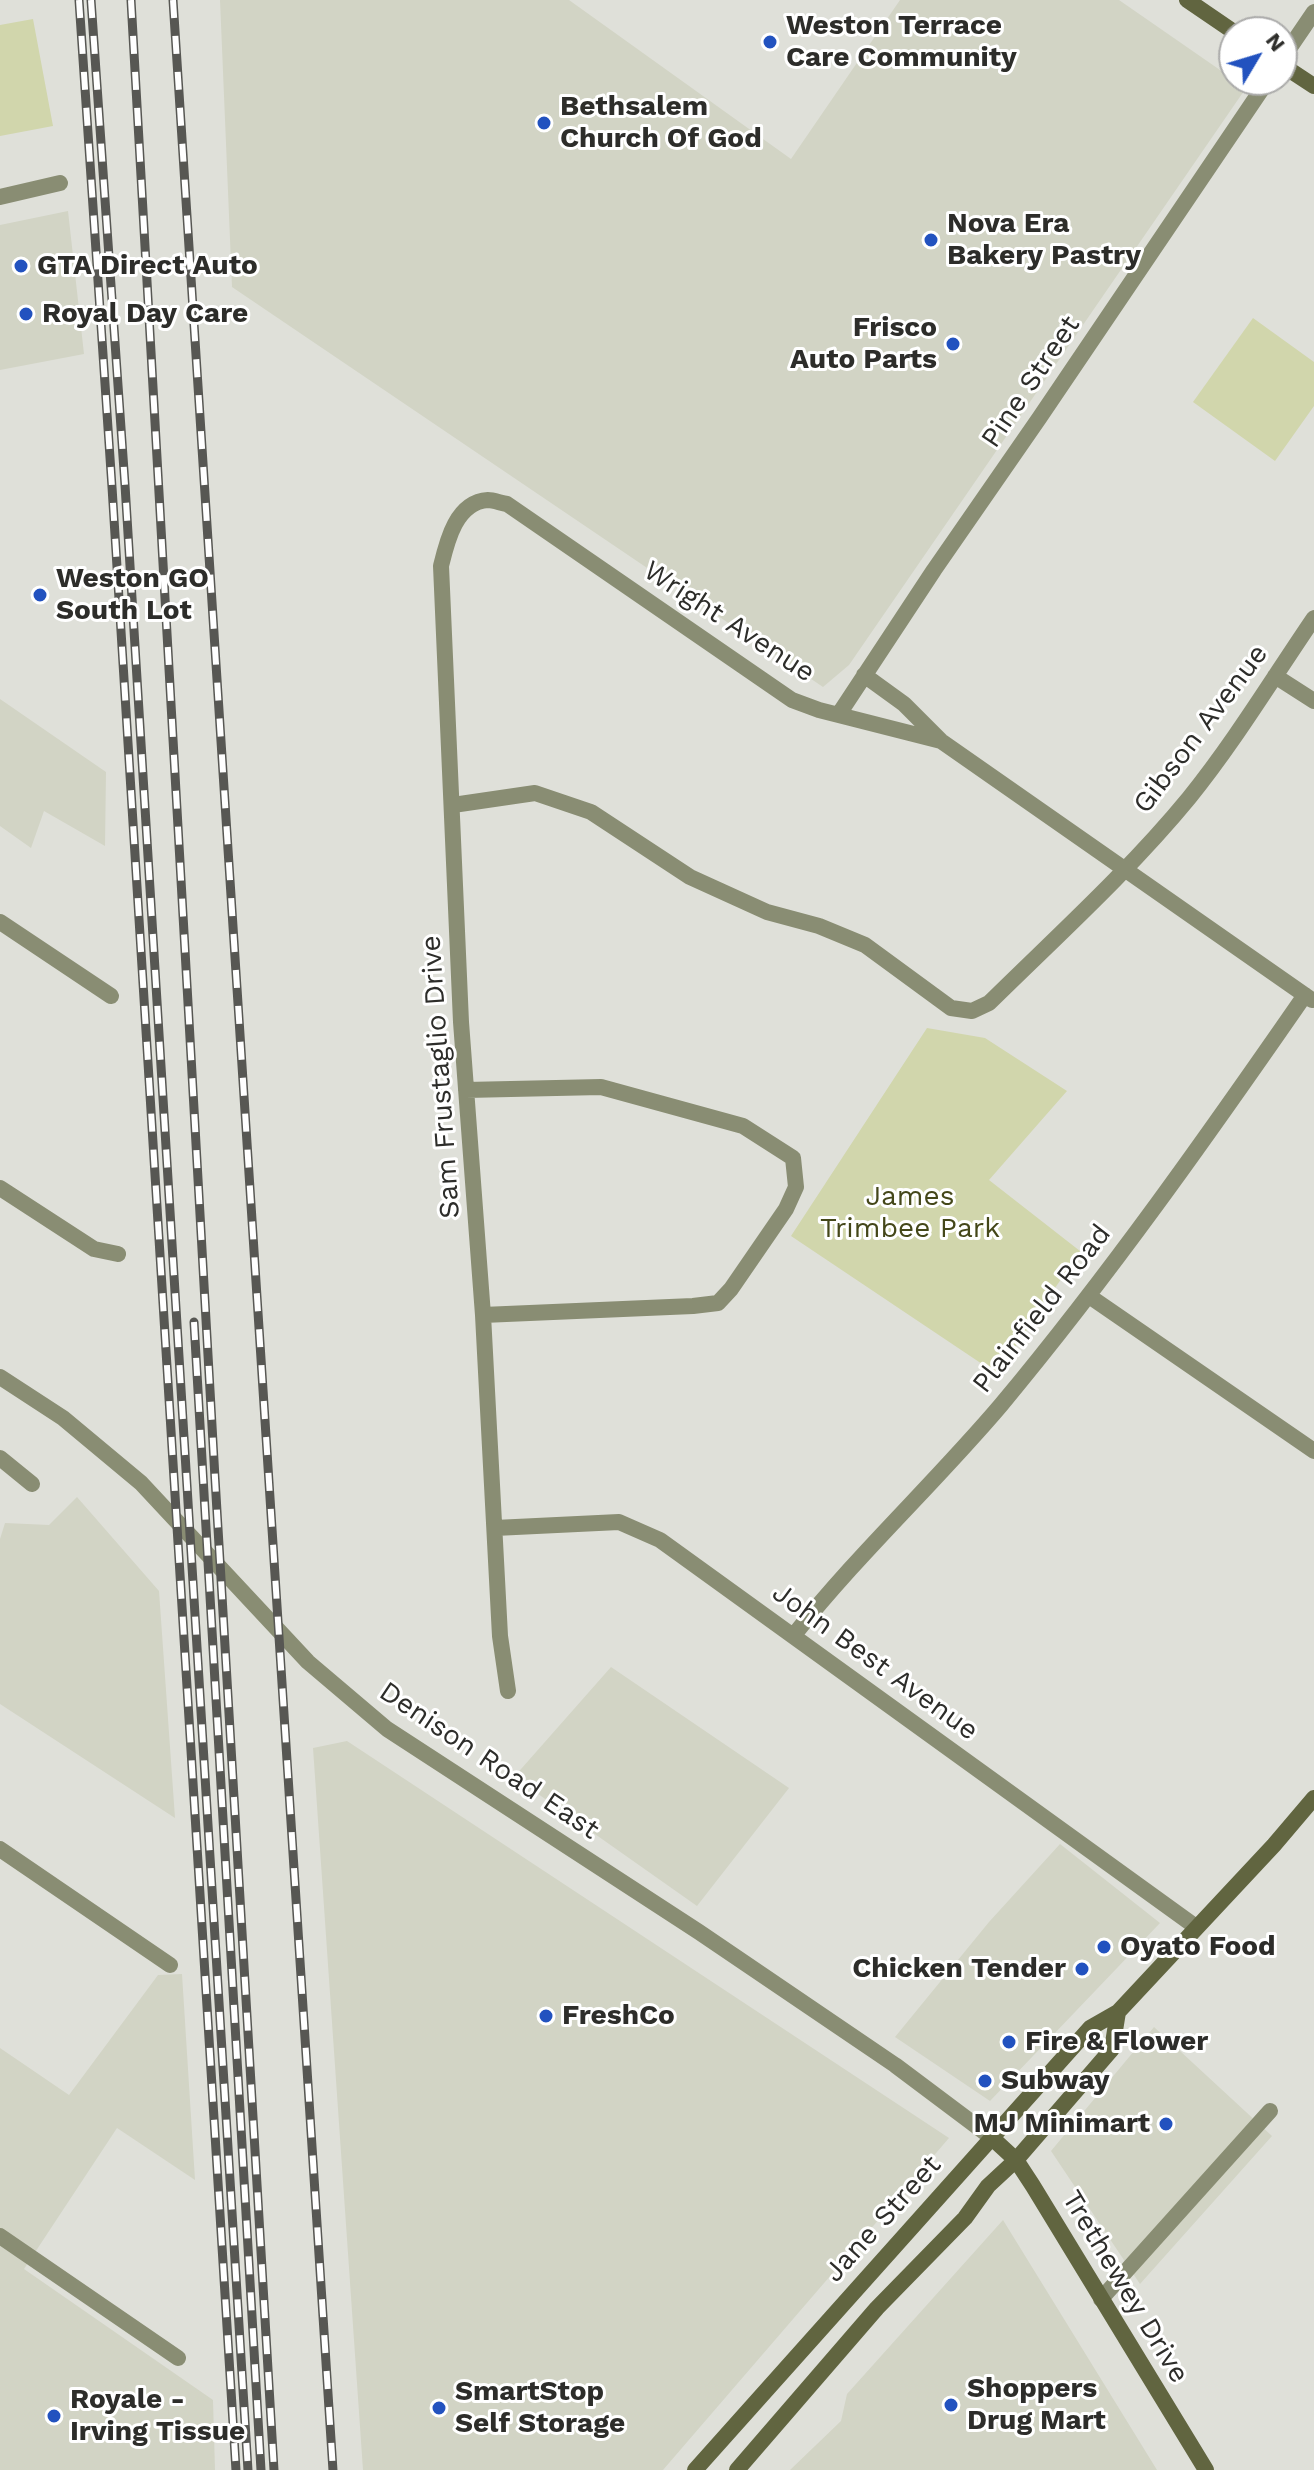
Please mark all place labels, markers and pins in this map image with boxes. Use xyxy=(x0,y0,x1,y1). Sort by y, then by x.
place label: Weston Terrace Care Community xyxy=(786,9,1017,75)
marker: Weston Terrace Care Community xyxy=(761,33,779,51)
place label: Bethsalem Church Of God xyxy=(560,90,762,156)
marker: Bethsalem Church Of God xyxy=(535,114,553,132)
place label: Nova Era Bakery Pastry xyxy=(947,207,1141,273)
marker: Nova Era Bakery Pastry xyxy=(922,231,940,249)
place label: GTA Direct Auto xyxy=(37,249,258,283)
marker: GTA Direct Auto xyxy=(12,257,30,275)
place label: Royal Day Care xyxy=(42,297,248,331)
marker: Royal Day Care xyxy=(17,305,35,323)
place label: Frisco Auto Parts xyxy=(790,311,937,377)
marker: Frisco Auto Parts xyxy=(944,335,962,353)
place label: Weston GO South Lot xyxy=(56,562,209,628)
marker: Weston GO South Lot xyxy=(31,586,49,604)
place label: Oyato Food xyxy=(1120,1930,1276,1964)
marker: Oyato Food xyxy=(1095,1938,1113,1956)
place label: Chicken Tender xyxy=(852,1952,1066,1986)
marker: Chicken Tender xyxy=(1073,1960,1091,1978)
place label: FreshCo xyxy=(562,1999,675,2033)
marker: FreshCo xyxy=(537,2007,555,2025)
place label: Fire & Flower xyxy=(1025,2025,1208,2059)
marker: Fire & Flower xyxy=(1000,2033,1018,2051)
place label: Subway xyxy=(1001,2064,1110,2098)
marker: Subway xyxy=(976,2072,994,2090)
place label: MJ Minimart xyxy=(974,2107,1150,2141)
marker: MJ Minimart xyxy=(1157,2115,1175,2133)
place label: Shoppers Drug Mart xyxy=(967,2372,1106,2438)
place label: SmartStop Self Storage xyxy=(455,2375,625,2441)
place label: Royale - Irving Tissue xyxy=(70,2383,245,2449)
marker: Shoppers Drug Mart xyxy=(942,2396,960,2414)
marker: SmartStop Self Storage xyxy=(430,2399,448,2417)
marker: Royale - Irving Tissue xyxy=(45,2407,63,2425)

